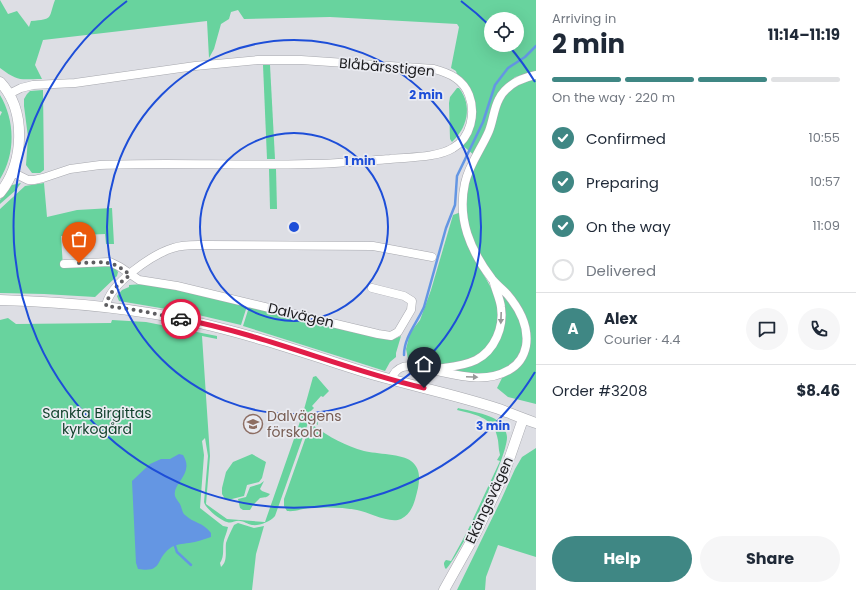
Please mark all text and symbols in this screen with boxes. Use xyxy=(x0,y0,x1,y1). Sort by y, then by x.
text: Arriving in xyxy=(552,9,616,28)
map controls xyxy=(484,12,524,52)
button: locate xyxy=(484,12,524,52)
text: 11:14–11:19 xyxy=(768,24,840,45)
text: 2 min xyxy=(552,26,625,62)
street label: Blåbärsstigen xyxy=(338,53,436,81)
text: 2 min xyxy=(409,86,443,103)
text: On the way · 220 m xyxy=(552,88,675,107)
icon: check xyxy=(552,127,574,149)
text: Confirmed xyxy=(586,128,666,149)
text: 10:55 xyxy=(809,128,840,147)
text: 1 min xyxy=(344,152,376,169)
icon: check xyxy=(552,171,574,193)
text: Preparing xyxy=(586,172,659,193)
text: 10:57 xyxy=(810,172,840,191)
icon: check xyxy=(552,215,574,237)
text: On the way xyxy=(586,216,671,237)
text: 11:09 xyxy=(813,216,840,235)
centre of rings xyxy=(287,220,301,234)
pin xyxy=(62,222,96,263)
icon: bag xyxy=(68,228,90,250)
text: Delivered xyxy=(586,260,656,281)
street label: Dalvägen xyxy=(266,298,336,332)
courier xyxy=(161,299,201,339)
icon: car xyxy=(170,308,192,330)
text: Alex xyxy=(604,308,638,329)
button: chat xyxy=(746,308,788,350)
button: phone xyxy=(798,308,840,350)
one-way arrow xyxy=(498,312,504,325)
text: A xyxy=(567,318,579,339)
text: Courier · 4.4 xyxy=(604,330,680,349)
pin xyxy=(407,347,441,388)
icon: home xyxy=(413,353,435,375)
one-way arrow xyxy=(466,373,478,380)
text: Order #3208 xyxy=(552,380,647,401)
text: $8.46 xyxy=(796,380,840,401)
park label: Sankta Birgittas kyrkogård xyxy=(42,403,152,439)
place label: Dalvägens förskola xyxy=(267,406,342,442)
school or university icon: Dalvägens förskola xyxy=(242,413,264,435)
text: 3 min xyxy=(476,417,510,434)
street label: Ekängsvägen xyxy=(460,453,518,547)
button: Help xyxy=(552,536,692,582)
button: Share xyxy=(700,536,840,582)

